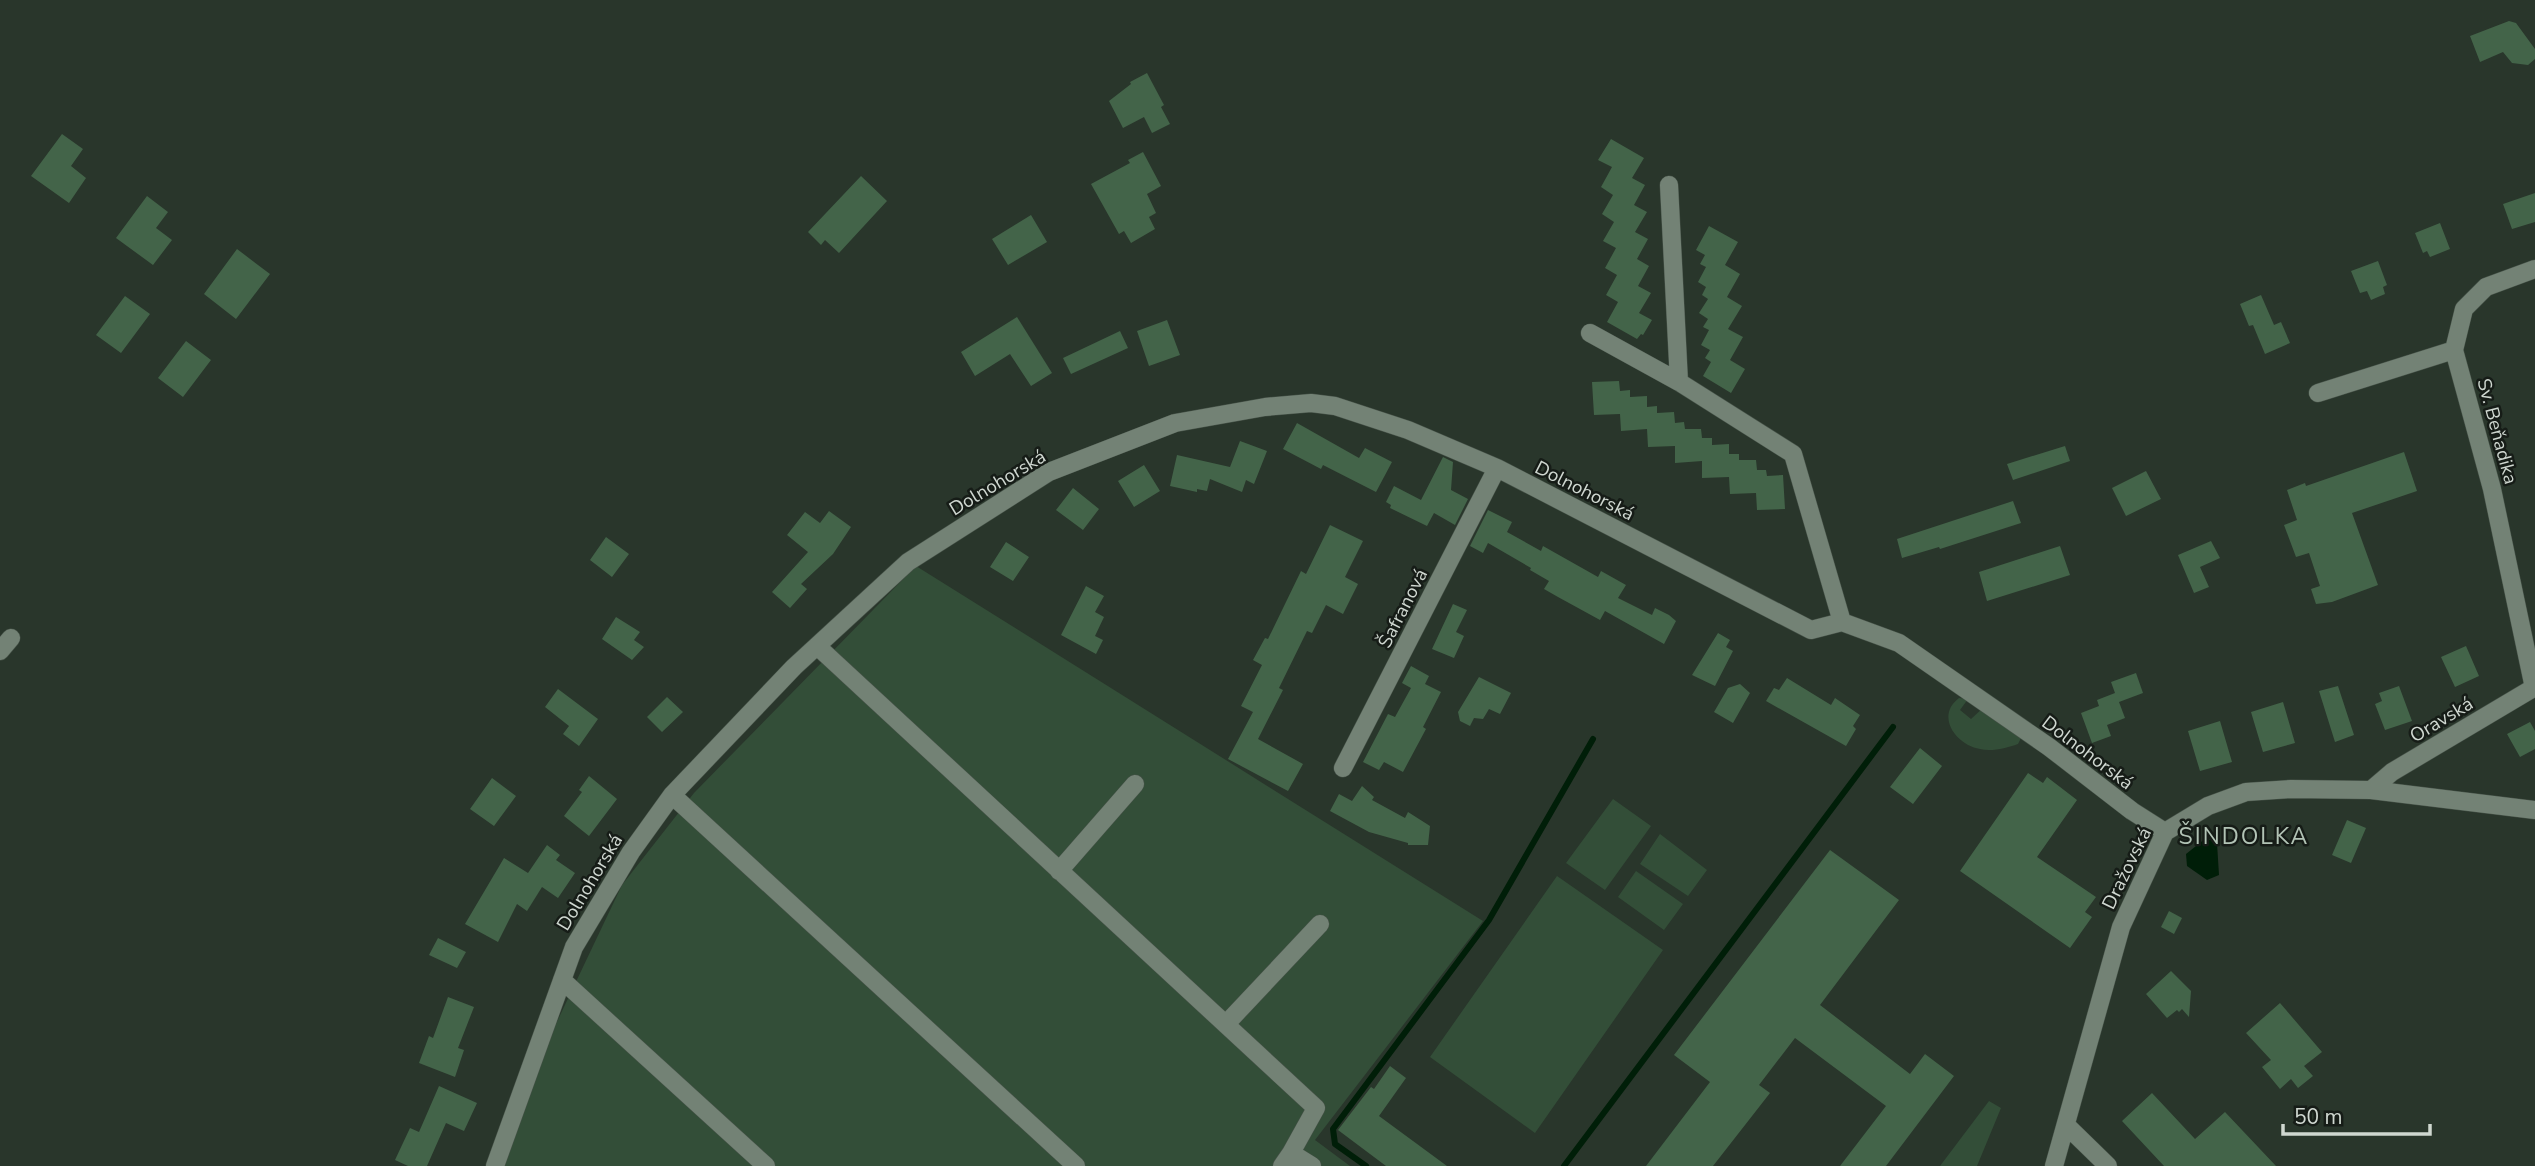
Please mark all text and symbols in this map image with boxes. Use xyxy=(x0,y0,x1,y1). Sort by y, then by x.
street label: Sv. Beňadika xyxy=(2470,376,2524,487)
street label: Dolnohorská xyxy=(944,444,1051,522)
street label: Dolnohorská xyxy=(1530,455,1639,527)
street label: Šafranová xyxy=(1372,564,1434,653)
street label: Oravská xyxy=(2405,691,2478,749)
street label: Dolnohorská xyxy=(2036,710,2138,796)
district label: ŠINDOLKA xyxy=(2179,821,2309,852)
street label: Dražovská xyxy=(2096,823,2158,914)
street label: Dolnohorská xyxy=(551,829,629,936)
scale bar xyxy=(2283,1092,2430,1136)
text: 50 m xyxy=(2294,1103,2343,1131)

